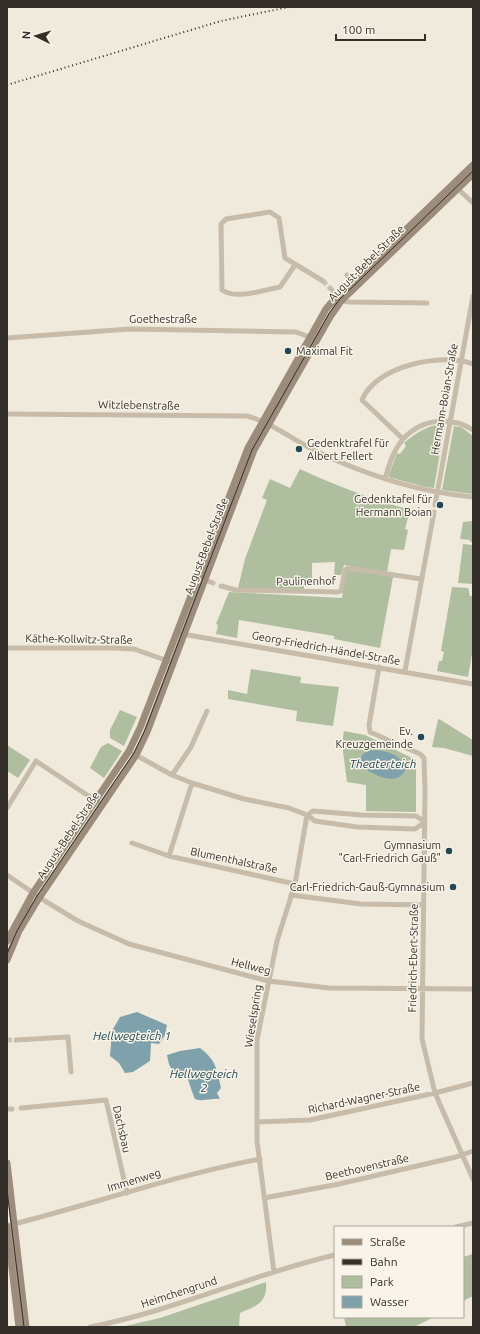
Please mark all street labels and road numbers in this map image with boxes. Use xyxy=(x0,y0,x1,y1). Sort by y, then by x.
street label: August-Bebel-Straße xyxy=(326,223,406,303)
street label: Goethestraße xyxy=(129,313,197,325)
street label: Hermann-Boian-Straße xyxy=(428,343,460,455)
street label: Witzlebenstraße xyxy=(98,398,180,412)
street label: August-Bebel-Straße xyxy=(182,496,230,596)
street label: Paulinenhof xyxy=(276,574,337,588)
street label: Georg-Friedrich-Händel-Straße xyxy=(251,629,401,667)
street label: Käthe-Kollwitz-Straße xyxy=(25,632,133,646)
street label: August-Bebel-Straße xyxy=(34,789,102,881)
street label: Blumenthalstraße xyxy=(189,845,279,875)
street label: Friedrich-Ebert-Straße xyxy=(406,903,420,1013)
street label: Hellweg xyxy=(230,955,272,977)
street label: Wieselspring xyxy=(242,984,264,1048)
street label: Richard-Wagner-Straße xyxy=(307,1080,421,1116)
street label: Dachsbau xyxy=(111,1104,133,1154)
street label: Beethovenstraße xyxy=(324,1152,410,1182)
street label: Immenweg xyxy=(106,1166,162,1194)
street label: Heimchengrund xyxy=(140,1274,218,1310)

